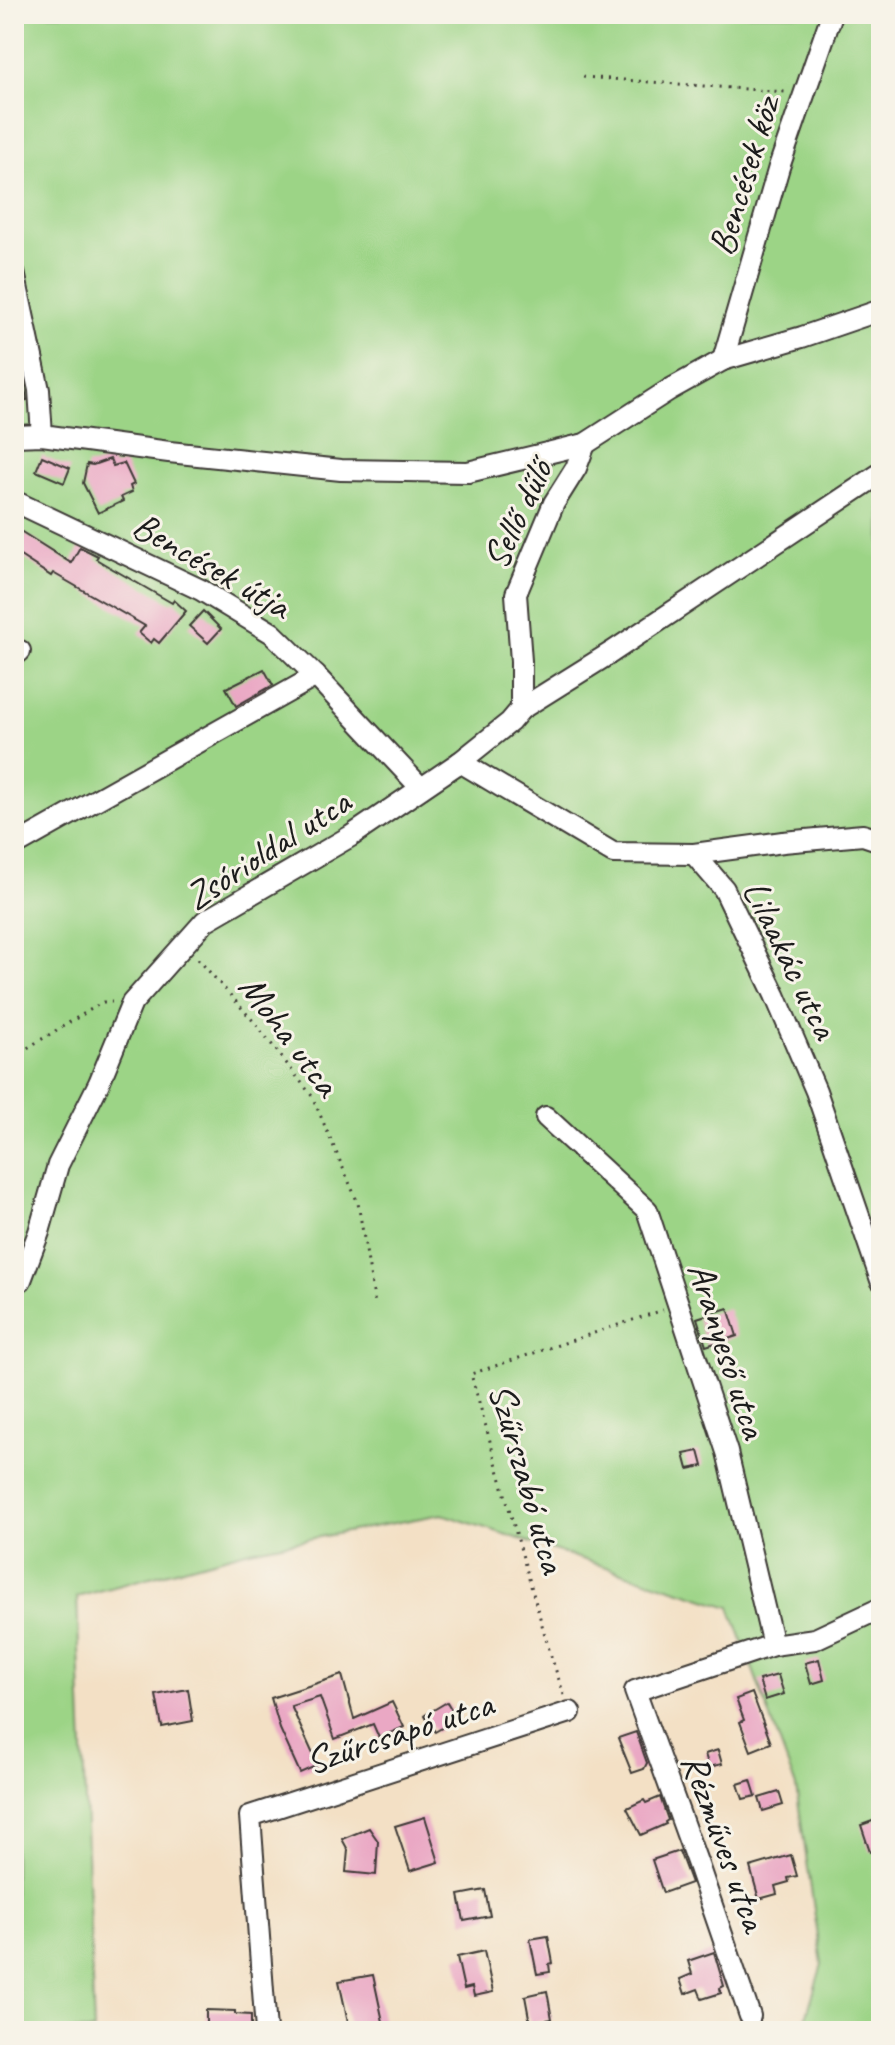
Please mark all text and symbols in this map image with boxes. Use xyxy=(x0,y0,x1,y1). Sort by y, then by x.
street label: Bencések köz xyxy=(697,88,791,261)
street label: Sellő dűlő xyxy=(472,447,565,576)
street label: Bencések útja xyxy=(125,502,301,631)
street label: Zsórioldal utca xyxy=(176,777,361,920)
street label: Lilaakác utca xyxy=(732,872,850,1048)
street label: Moha utca xyxy=(229,965,352,1107)
street label: Aranyeső utca xyxy=(677,1256,779,1447)
street label: Szűrszabó utca xyxy=(478,1378,578,1581)
street label: Szűrcsapó utca xyxy=(300,1679,501,1785)
street label: Rézműves utca xyxy=(671,1747,779,1940)

